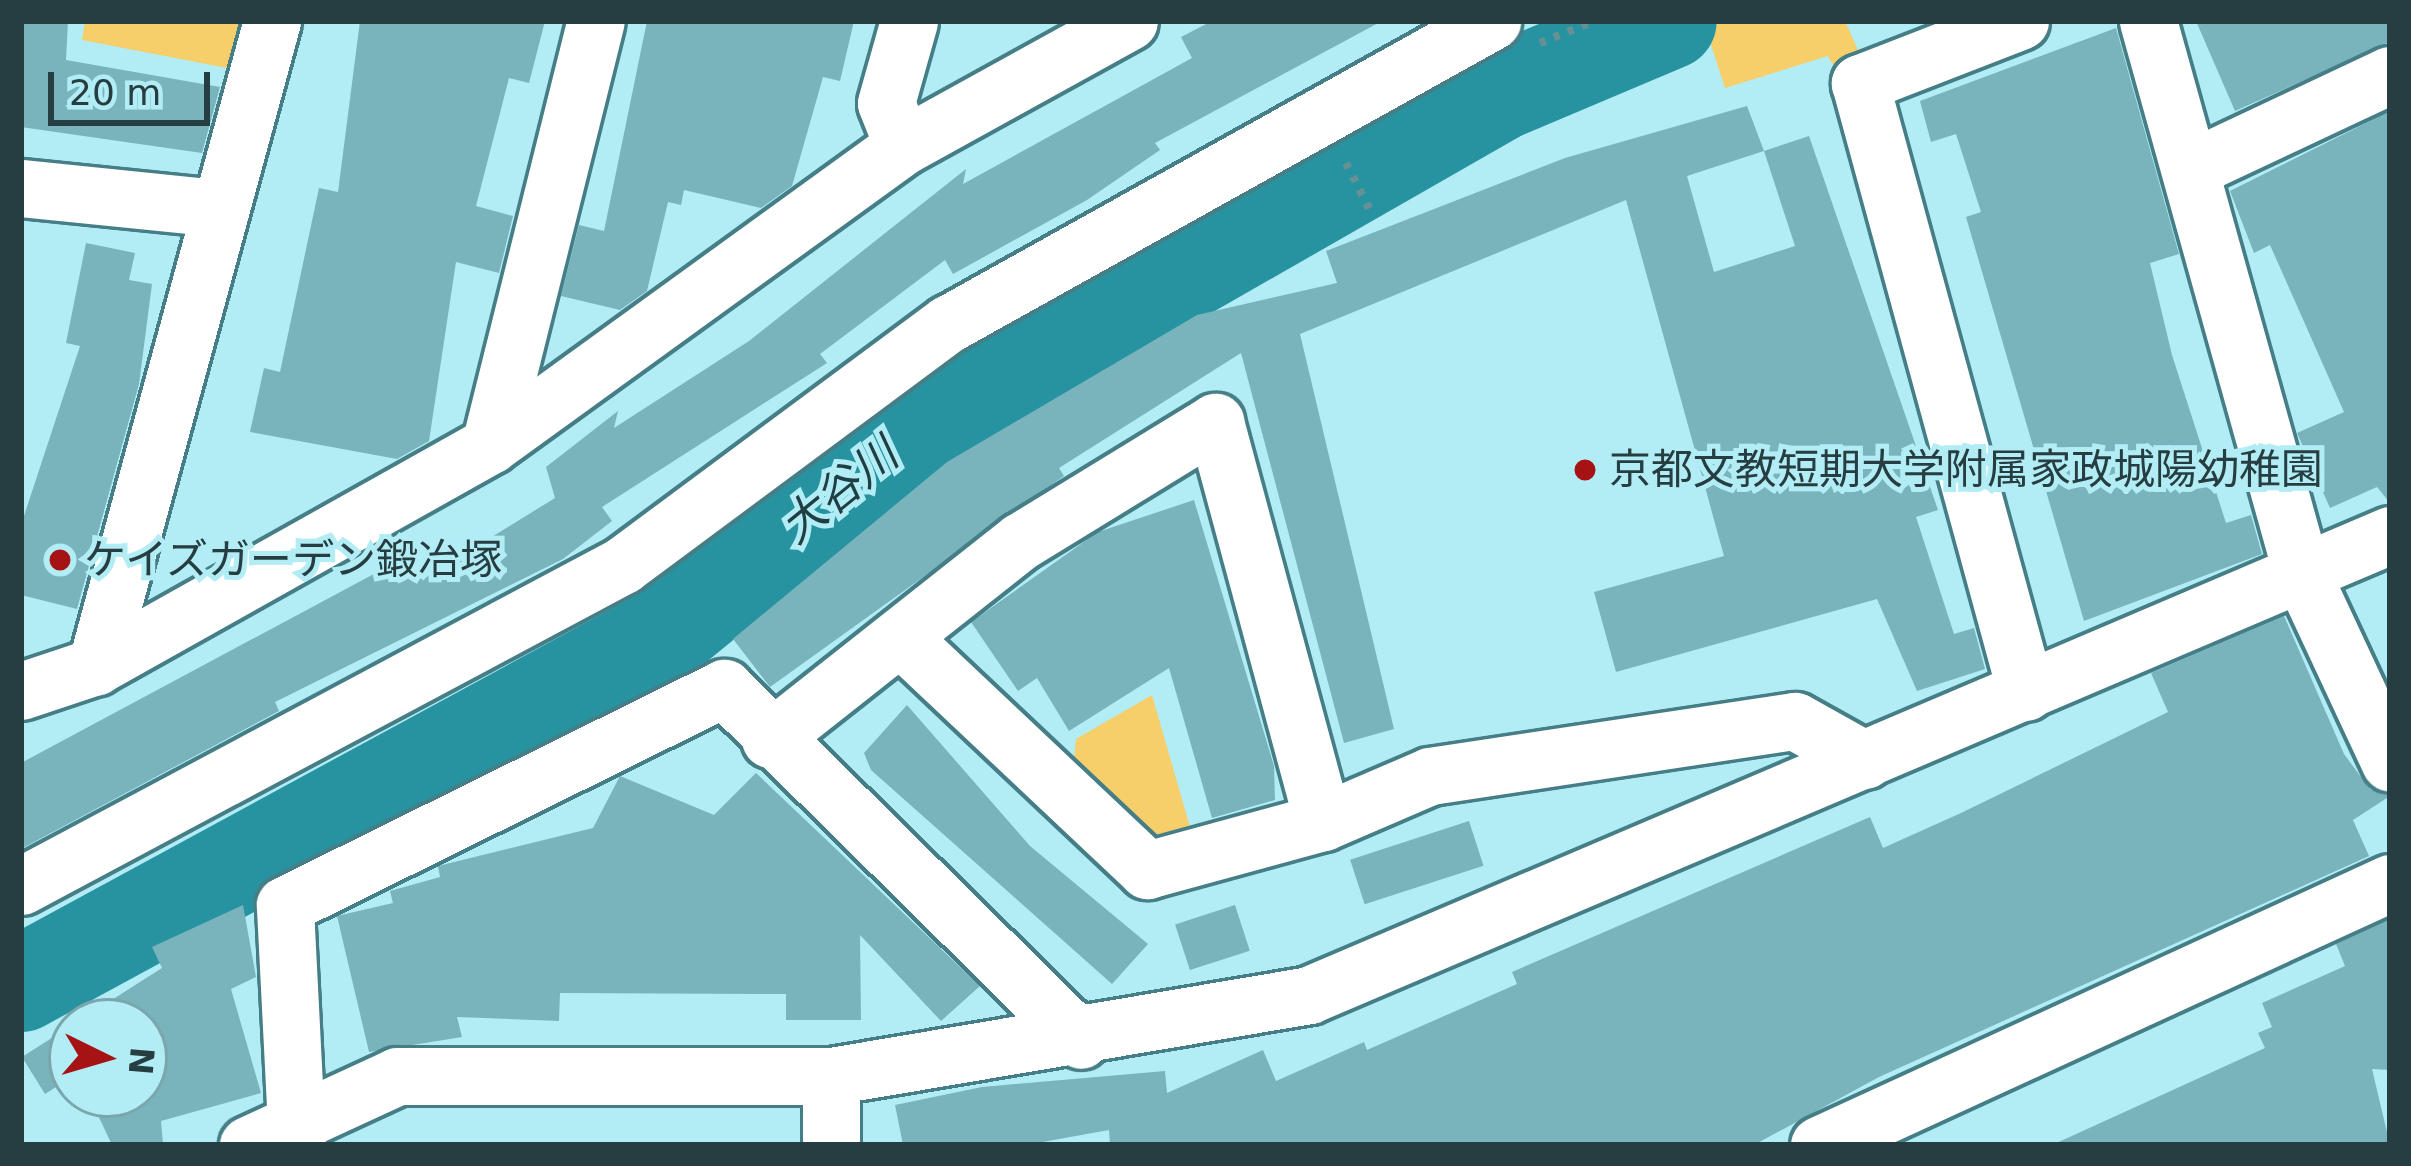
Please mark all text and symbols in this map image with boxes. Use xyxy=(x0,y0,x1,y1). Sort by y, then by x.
scale bar xyxy=(54,48,216,122)
text: 20 m xyxy=(69,72,161,113)
water label: 大谷川 xyxy=(770,428,908,554)
place label: 京都文教短期大学附属家政城陽幼稚園 xyxy=(1609,445,2323,495)
marker: 京都文教短期大学附属家政城陽幼稚園 xyxy=(1572,457,1598,483)
place label: ケイズガーデン鍛冶塚 xyxy=(84,535,504,585)
marker: ケイズガーデン鍛冶塚 xyxy=(47,547,73,573)
north arrow xyxy=(48,998,168,1118)
text: N xyxy=(121,1045,162,1076)

